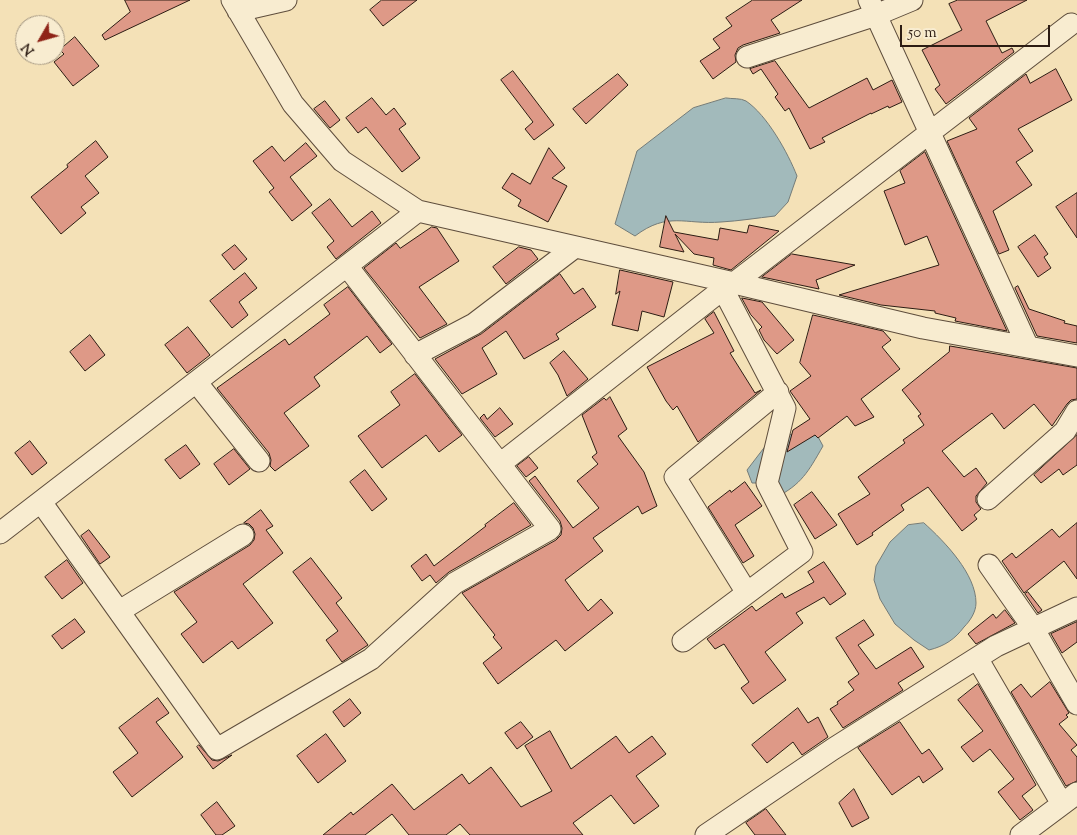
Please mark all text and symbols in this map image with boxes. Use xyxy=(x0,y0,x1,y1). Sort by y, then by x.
north arrow xyxy=(15,15,65,65)
scale bar xyxy=(902,15,1052,47)
text: 50 m xyxy=(908,23,937,44)
text: N xyxy=(18,38,40,59)

